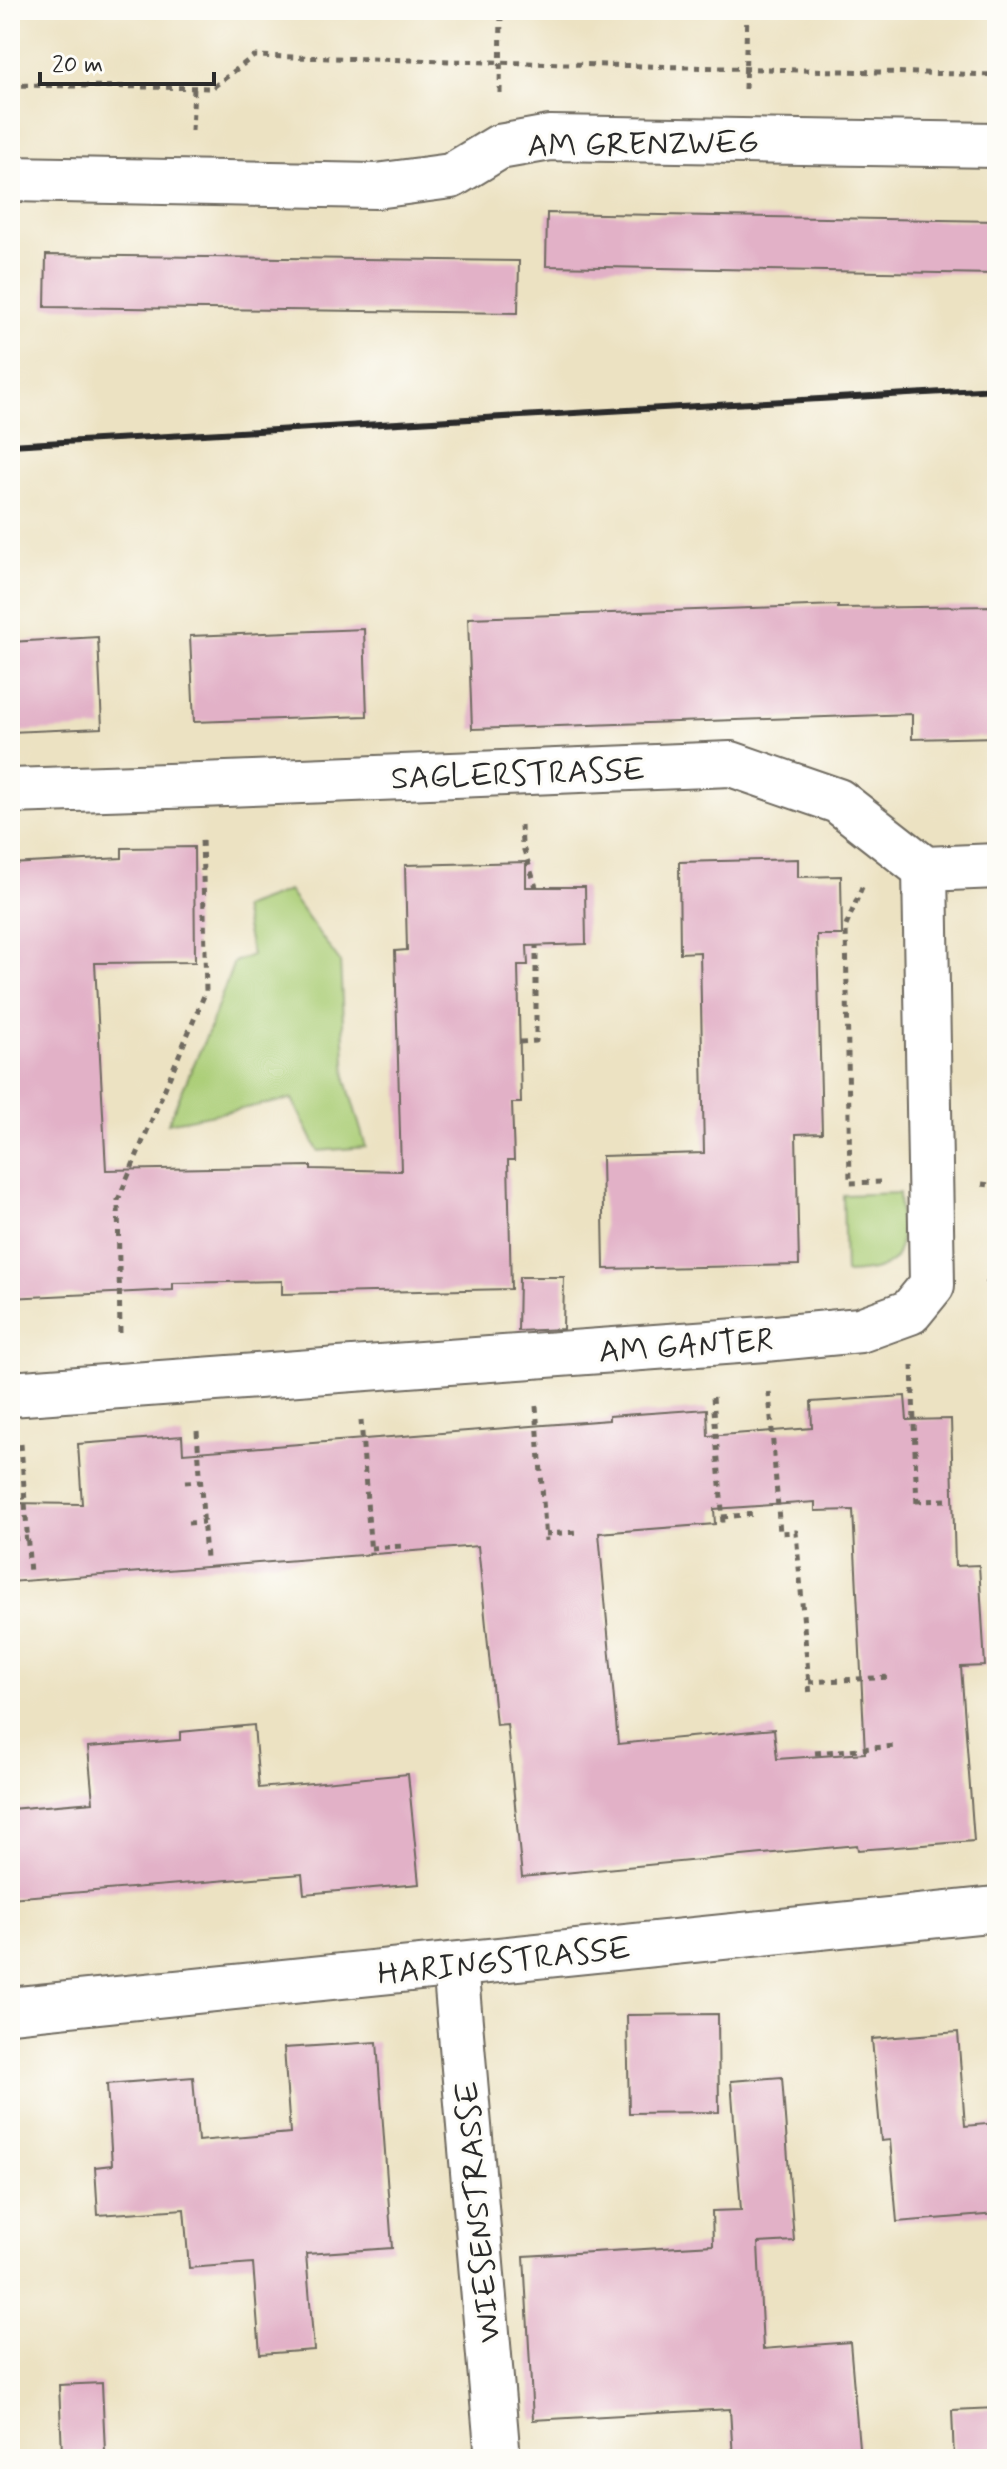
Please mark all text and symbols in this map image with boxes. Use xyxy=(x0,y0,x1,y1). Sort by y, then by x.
scale bar xyxy=(40,36,214,86)
text: 20 m xyxy=(52,50,103,81)
street label: AM GRENZWEG xyxy=(527,122,759,168)
street label: SAGLERSTRASSE xyxy=(390,750,646,800)
street label: AM GANTER xyxy=(598,1320,775,1374)
street label: HARINGSTRASSE xyxy=(376,1928,633,1996)
street label: WIESENSTRASSE xyxy=(447,2079,511,2344)

